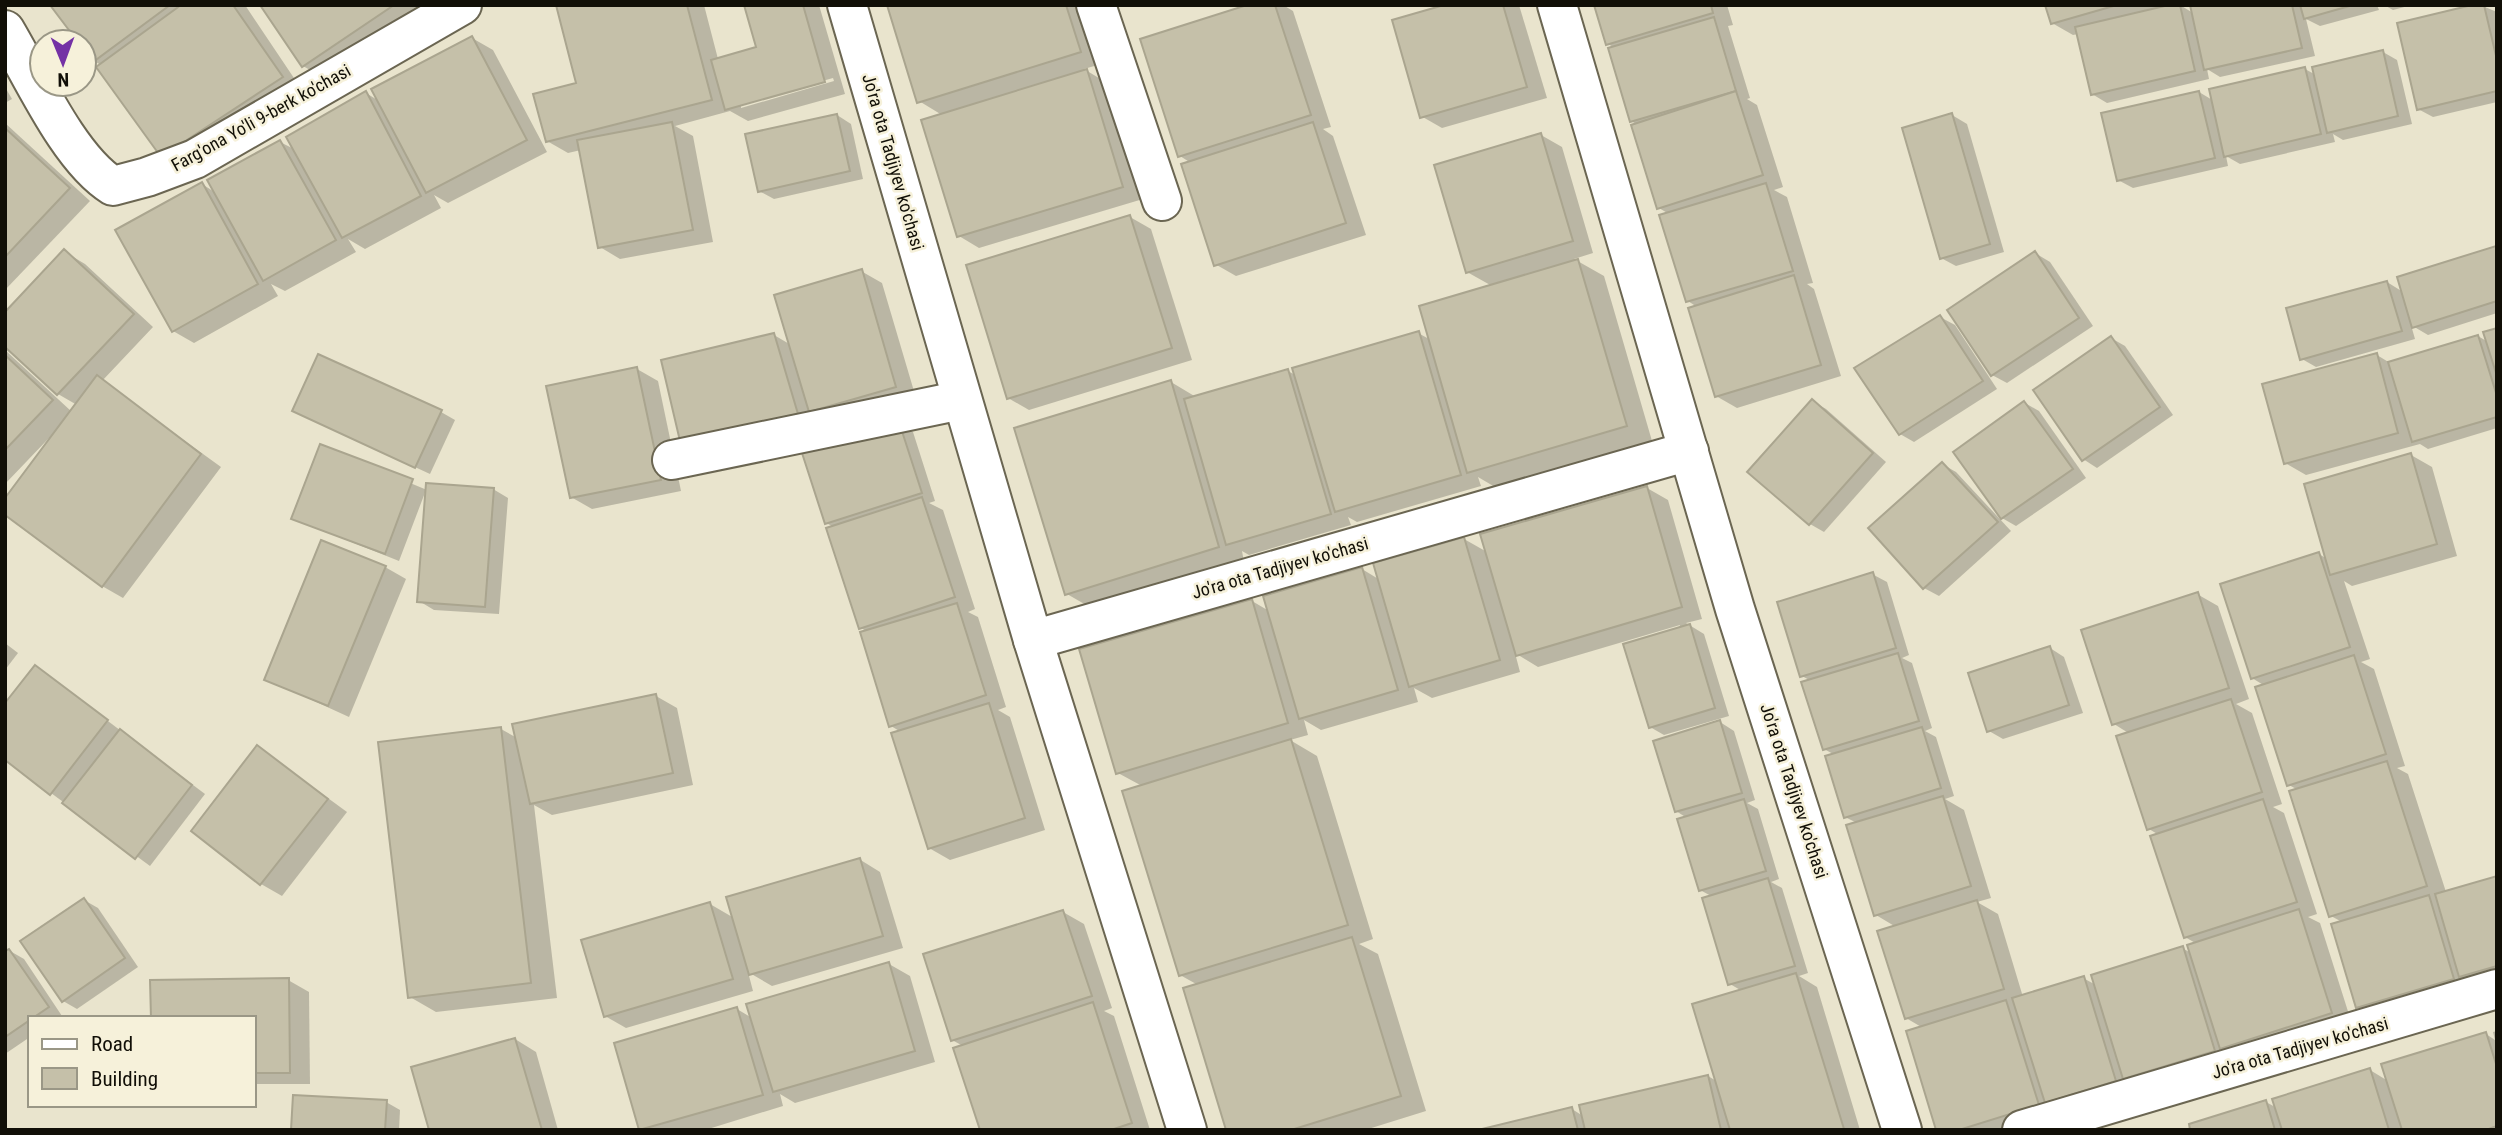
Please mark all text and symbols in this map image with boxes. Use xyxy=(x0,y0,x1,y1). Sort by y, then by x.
north arrow xyxy=(28,28,98,98)
street label: Farg'ona Yo'li 9-berk ko'chasi xyxy=(168,60,354,176)
text: N xyxy=(57,68,69,91)
street label: Jo'ra ota Tadjiyev ko'chasi xyxy=(858,71,929,252)
street label: Jo'ra ota Tadjiyev ko'chasi xyxy=(1189,532,1370,603)
street label: Jo'ra ota Tadjiyev ko'chasi xyxy=(1756,701,1833,881)
street label: Jo'ra ota Tadjiyev ko'chasi xyxy=(2209,1012,2390,1083)
legend xyxy=(28,1016,256,1107)
text: Road xyxy=(91,1032,133,1056)
text: Building xyxy=(91,1067,158,1091)

